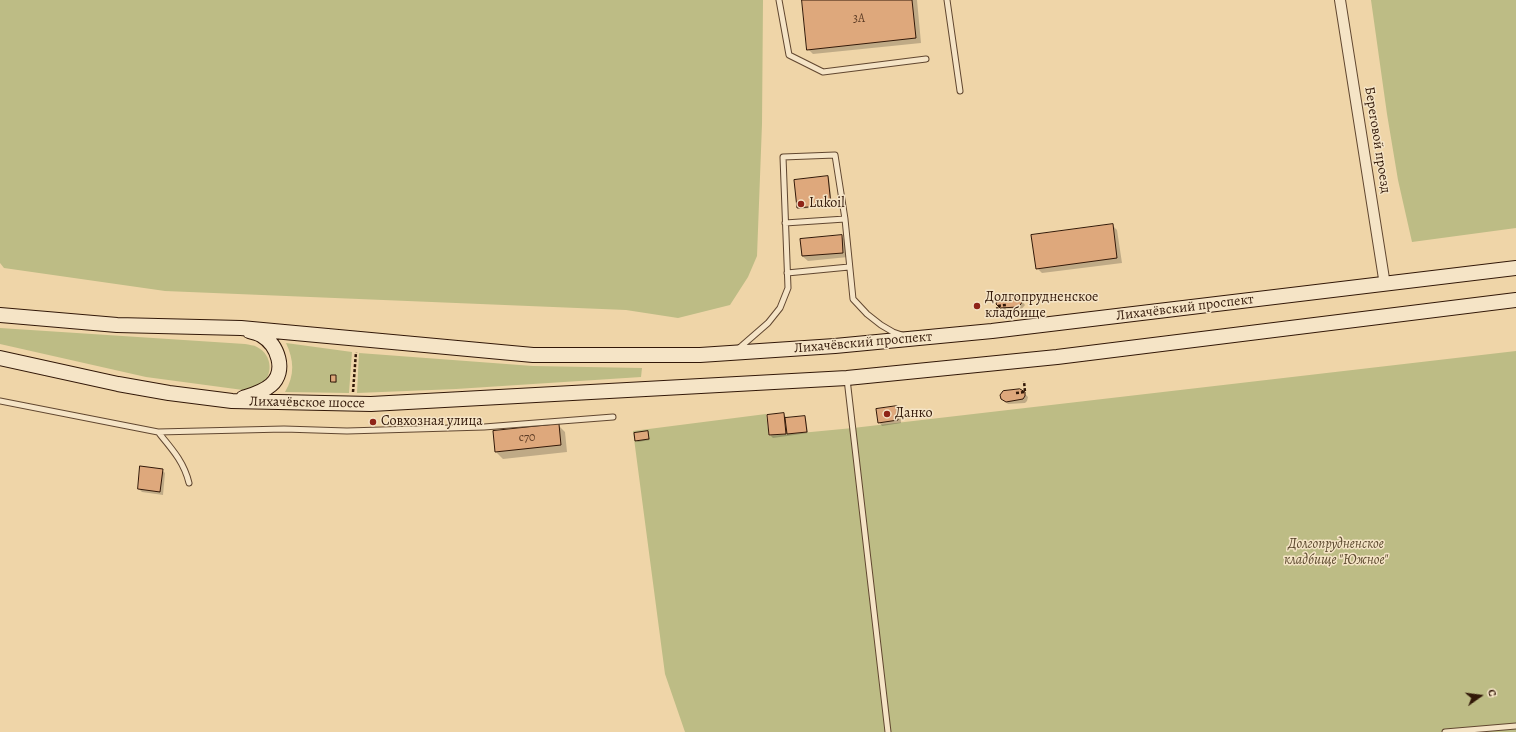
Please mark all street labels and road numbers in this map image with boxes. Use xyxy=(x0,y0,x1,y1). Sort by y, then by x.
street label: Береговой проезд xyxy=(1360,85,1394,195)
street label: Лихачёвский проспект xyxy=(1115,291,1255,325)
street label: Лихачёвский проспект xyxy=(793,329,933,357)
street label: Лихачёвское шоссе xyxy=(249,394,365,412)

